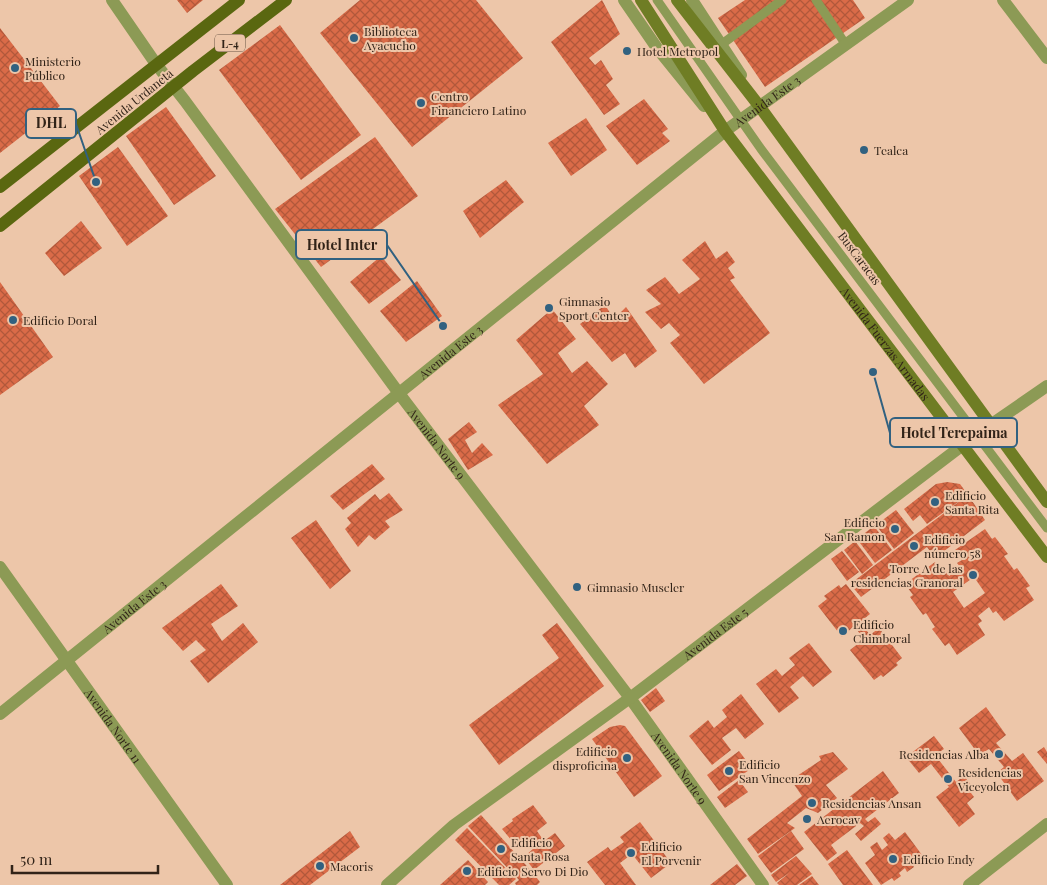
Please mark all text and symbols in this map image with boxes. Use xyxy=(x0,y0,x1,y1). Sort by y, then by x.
place label: Biblioteca Ayacucho xyxy=(363,23,417,53)
marker: Biblioteca Ayacucho xyxy=(348,32,360,44)
road number: L-4 xyxy=(215,34,245,52)
place label: Hotel Metropol xyxy=(637,43,719,59)
marker: Hotel Metropol xyxy=(621,45,633,57)
place label: Ministerio Público xyxy=(25,53,81,83)
marker: Ministerio Público xyxy=(9,62,21,74)
street label: Avenida Urdaneta xyxy=(91,65,176,138)
street label: Avenida Este 3 xyxy=(730,72,803,131)
place label: Centro Financiero Latino xyxy=(431,88,527,118)
marker: Centro Financiero Latino xyxy=(415,97,427,109)
callout: DHL xyxy=(26,109,76,138)
text: DHL xyxy=(36,113,67,132)
place label: Tealca xyxy=(874,142,908,158)
marker: Tealca xyxy=(858,144,870,156)
street label: BusCaracas xyxy=(835,228,885,288)
callout: Hotel Inter xyxy=(296,230,387,259)
text: Hotel Inter xyxy=(307,235,378,254)
street label: Avenida Fuerzas Armadas xyxy=(837,283,934,404)
place label: Gimnasio Sport Center xyxy=(559,293,629,323)
marker: Gimnasio Sport Center xyxy=(543,302,555,314)
place label: Edificio Doral xyxy=(23,312,98,328)
marker: Edificio Doral xyxy=(7,314,19,326)
street label: Avenida Este 3 xyxy=(414,321,486,383)
street label: Avenida Norte 9 xyxy=(404,404,469,482)
callout: Hotel Terepaima xyxy=(890,418,1017,447)
text: Hotel Terepaima xyxy=(900,423,1008,442)
place label: Edificio Santa Rita xyxy=(945,487,999,517)
marker: Edificio Santa Rita xyxy=(929,496,941,508)
place label: Edificio San Ramon xyxy=(824,514,885,544)
marker: Edificio San Ramon xyxy=(889,523,901,535)
place label: Edificio número 58 xyxy=(924,531,981,561)
marker: Edificio número 58 xyxy=(908,540,920,552)
place label: Torre A de las residencias Granoral xyxy=(851,560,964,590)
marker: Torre A de las residencias Granoral xyxy=(967,569,979,581)
street label: Avenida Este 3 xyxy=(98,576,169,637)
place label: Gimnasio Muscler xyxy=(587,579,685,595)
marker: Gimnasio Muscler xyxy=(571,581,583,593)
street label: Avenida Este 5 xyxy=(679,604,751,663)
place label: Edificio Chimboral xyxy=(853,616,911,646)
marker: Edificio Chimboral xyxy=(837,625,849,637)
street label: Avenida Norte 11 xyxy=(81,684,146,767)
street label: Avenida Norte 9 xyxy=(648,728,711,807)
place label: Edificio disproficina xyxy=(553,743,617,773)
place label: Residencias Alba xyxy=(899,746,989,762)
marker: Residencias Alba xyxy=(993,748,1005,760)
marker: Edificio disproficina xyxy=(621,752,633,764)
place label: Edificio San Vincenzo xyxy=(739,756,811,786)
place label: Residencias Viceyolen xyxy=(957,764,1022,794)
marker: Edificio San Vincenzo xyxy=(723,765,735,777)
marker: Residencias Viceyolen xyxy=(942,773,954,785)
place label: Residencias Ansan xyxy=(822,795,921,811)
marker: Residencias Ansan xyxy=(806,797,818,809)
place label: Aerocav xyxy=(816,811,860,827)
marker: Aerocav xyxy=(801,813,813,825)
place label: Edificio Santa Rosa xyxy=(511,834,569,864)
place label: Edificio El Porvenir xyxy=(641,838,702,868)
scale bar xyxy=(12,842,159,874)
marker: Edificio Santa Rosa xyxy=(495,843,507,855)
marker: Edificio El Porvenir xyxy=(625,847,637,859)
text: 50 m xyxy=(20,849,53,869)
place label: Edificio Endy xyxy=(903,851,975,867)
marker: Edificio Endy xyxy=(887,853,899,865)
place label: Macoris xyxy=(330,858,373,874)
marker: Macoris xyxy=(314,860,326,872)
place label: Edificio Servo Di Dio xyxy=(477,863,589,879)
marker: Edificio Servo Di Dio xyxy=(461,865,473,877)

